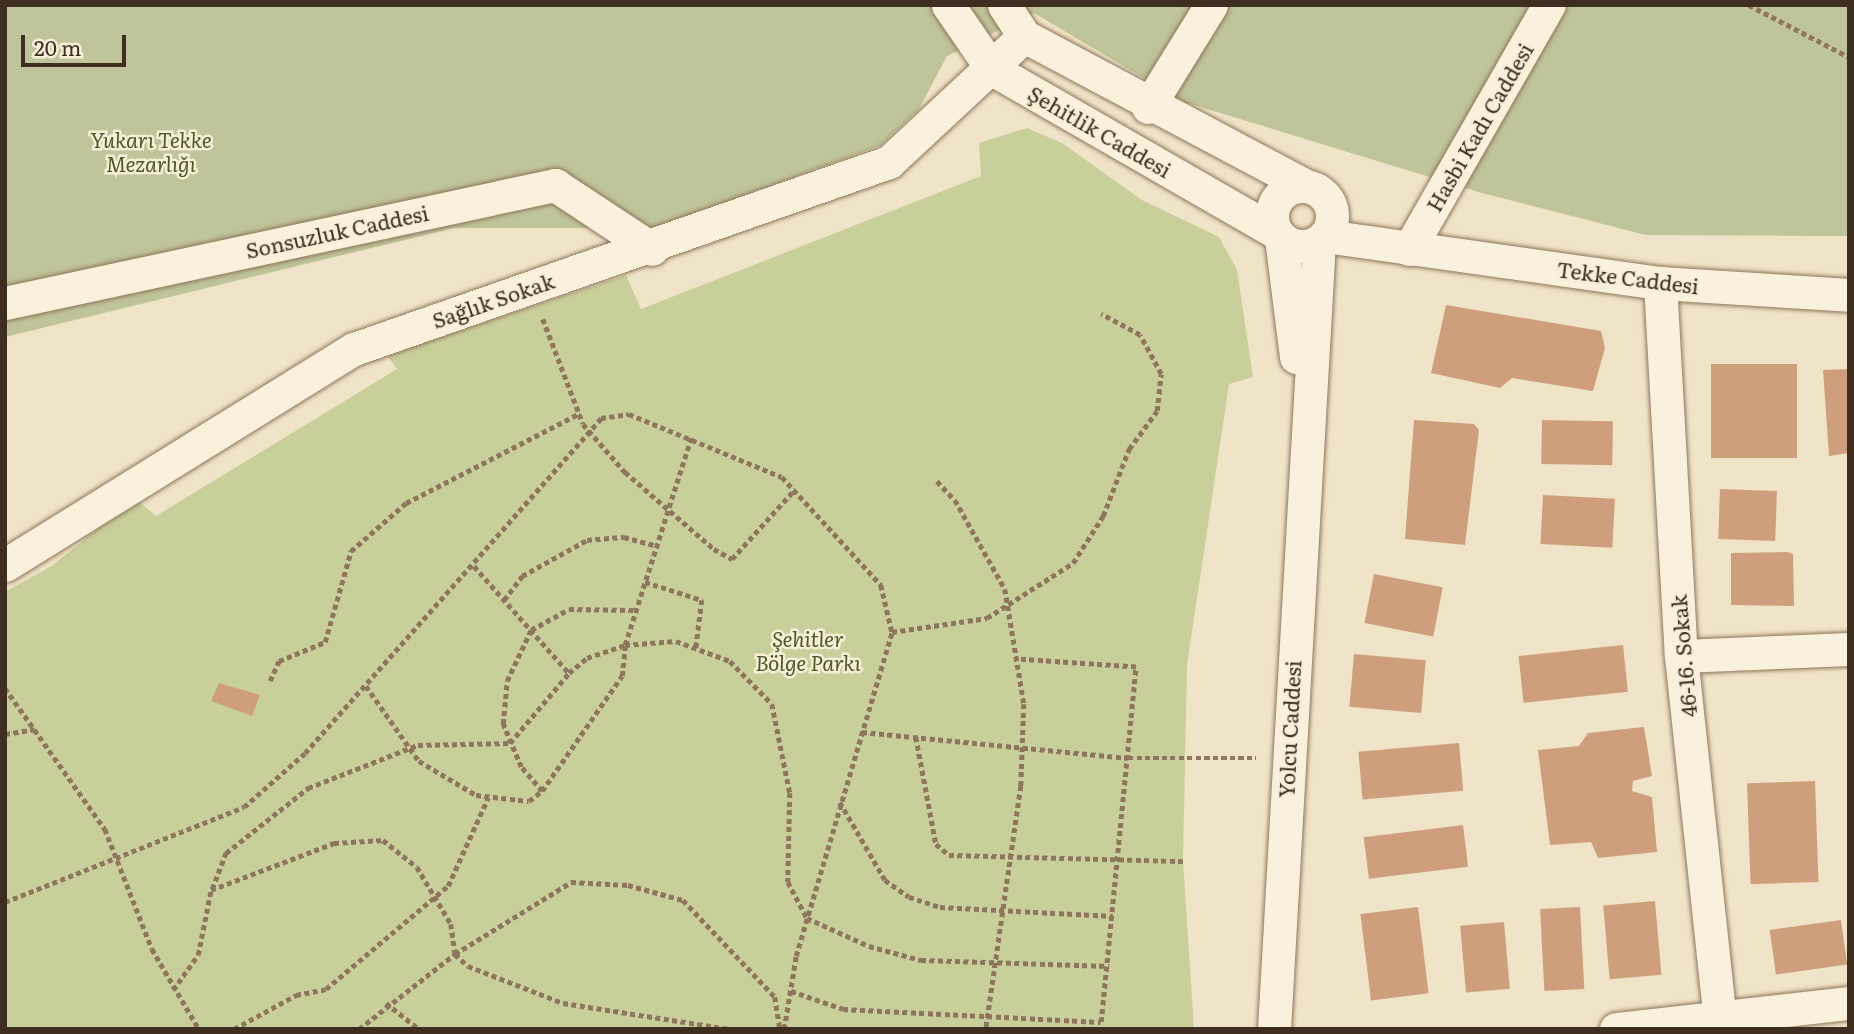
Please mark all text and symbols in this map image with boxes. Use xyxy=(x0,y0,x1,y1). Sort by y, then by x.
scale bar xyxy=(24,21,130,65)
text: 20 m xyxy=(34,31,81,62)
street label: Hasbi Kadı Caddesi xyxy=(1420,38,1538,216)
street label: Şehitlik Caddesi xyxy=(1024,80,1176,182)
park label: Yukarı Tekke Mezarlığı xyxy=(90,126,212,176)
street label: Sonsuzluk Caddesi xyxy=(243,199,431,263)
street label: Tekke Caddesi xyxy=(1555,256,1701,298)
street label: Sağlık Sokak xyxy=(429,267,557,333)
street label: 46-16. Sokak xyxy=(1665,594,1701,718)
park label: Şehitler Bölge Parkı xyxy=(755,625,861,675)
street label: Yolcu Caddesi xyxy=(1273,660,1305,798)

